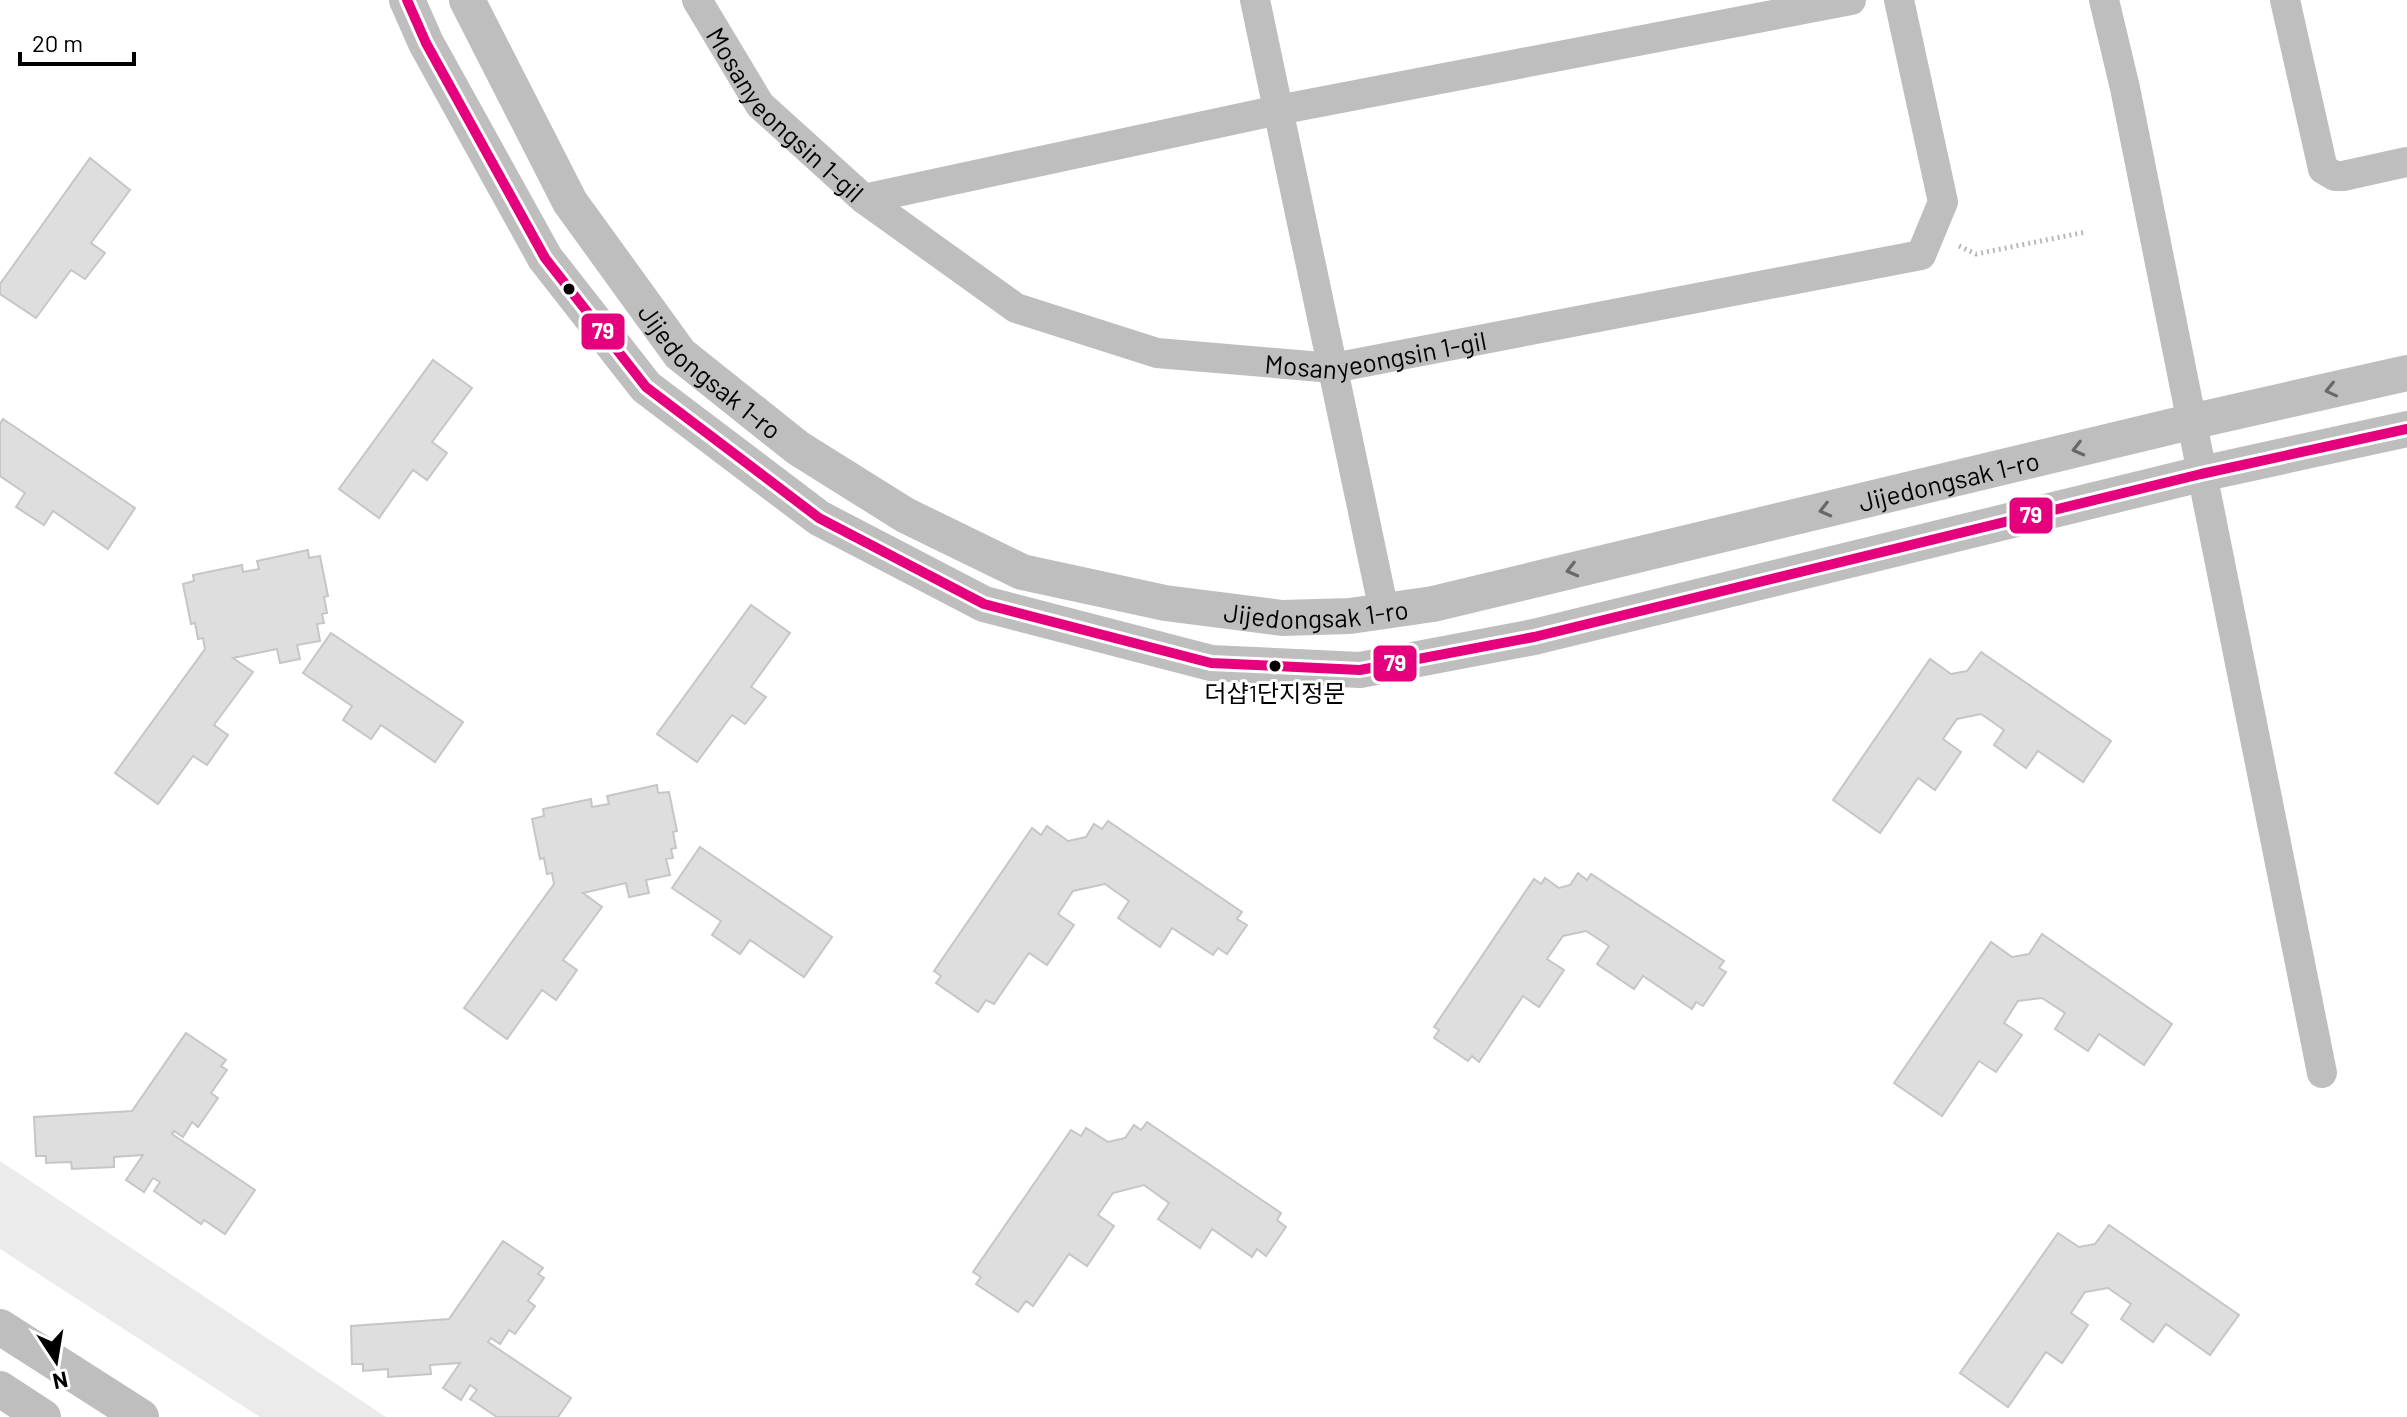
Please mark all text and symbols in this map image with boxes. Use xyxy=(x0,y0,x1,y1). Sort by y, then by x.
scale bar xyxy=(20,16,134,66)
street label: Mosanyeongsin 1-gil xyxy=(701,21,871,207)
text: 20 m xyxy=(32,28,83,57)
unlabelled marker xyxy=(561,281,577,297)
street label: Jijedongsak 1-ro xyxy=(633,297,788,445)
line badge: 79 xyxy=(580,312,626,351)
text: 79 xyxy=(592,317,614,343)
street label: Mosanyeongsin 1-gil xyxy=(1264,323,1489,384)
one-way arrow xyxy=(2325,381,2338,398)
one-way arrow xyxy=(2071,439,2085,456)
street label: Jijedongsak 1-ro xyxy=(1855,443,2042,517)
line badge: 79 xyxy=(2008,496,2054,535)
one-way arrow xyxy=(1819,500,1832,517)
text: 79 xyxy=(2020,501,2042,527)
one-way arrow xyxy=(1566,561,1580,578)
street label: Jijedongsak 1-ro xyxy=(1222,592,1410,634)
line badge: 79 xyxy=(1372,644,1418,683)
text: 79 xyxy=(1384,649,1406,675)
marker: 더샵1단지정문 xyxy=(1267,658,1283,674)
place label: 더샵1단지정문 xyxy=(1205,678,1345,707)
north arrow xyxy=(16,1321,96,1401)
text: N xyxy=(51,1367,70,1396)

